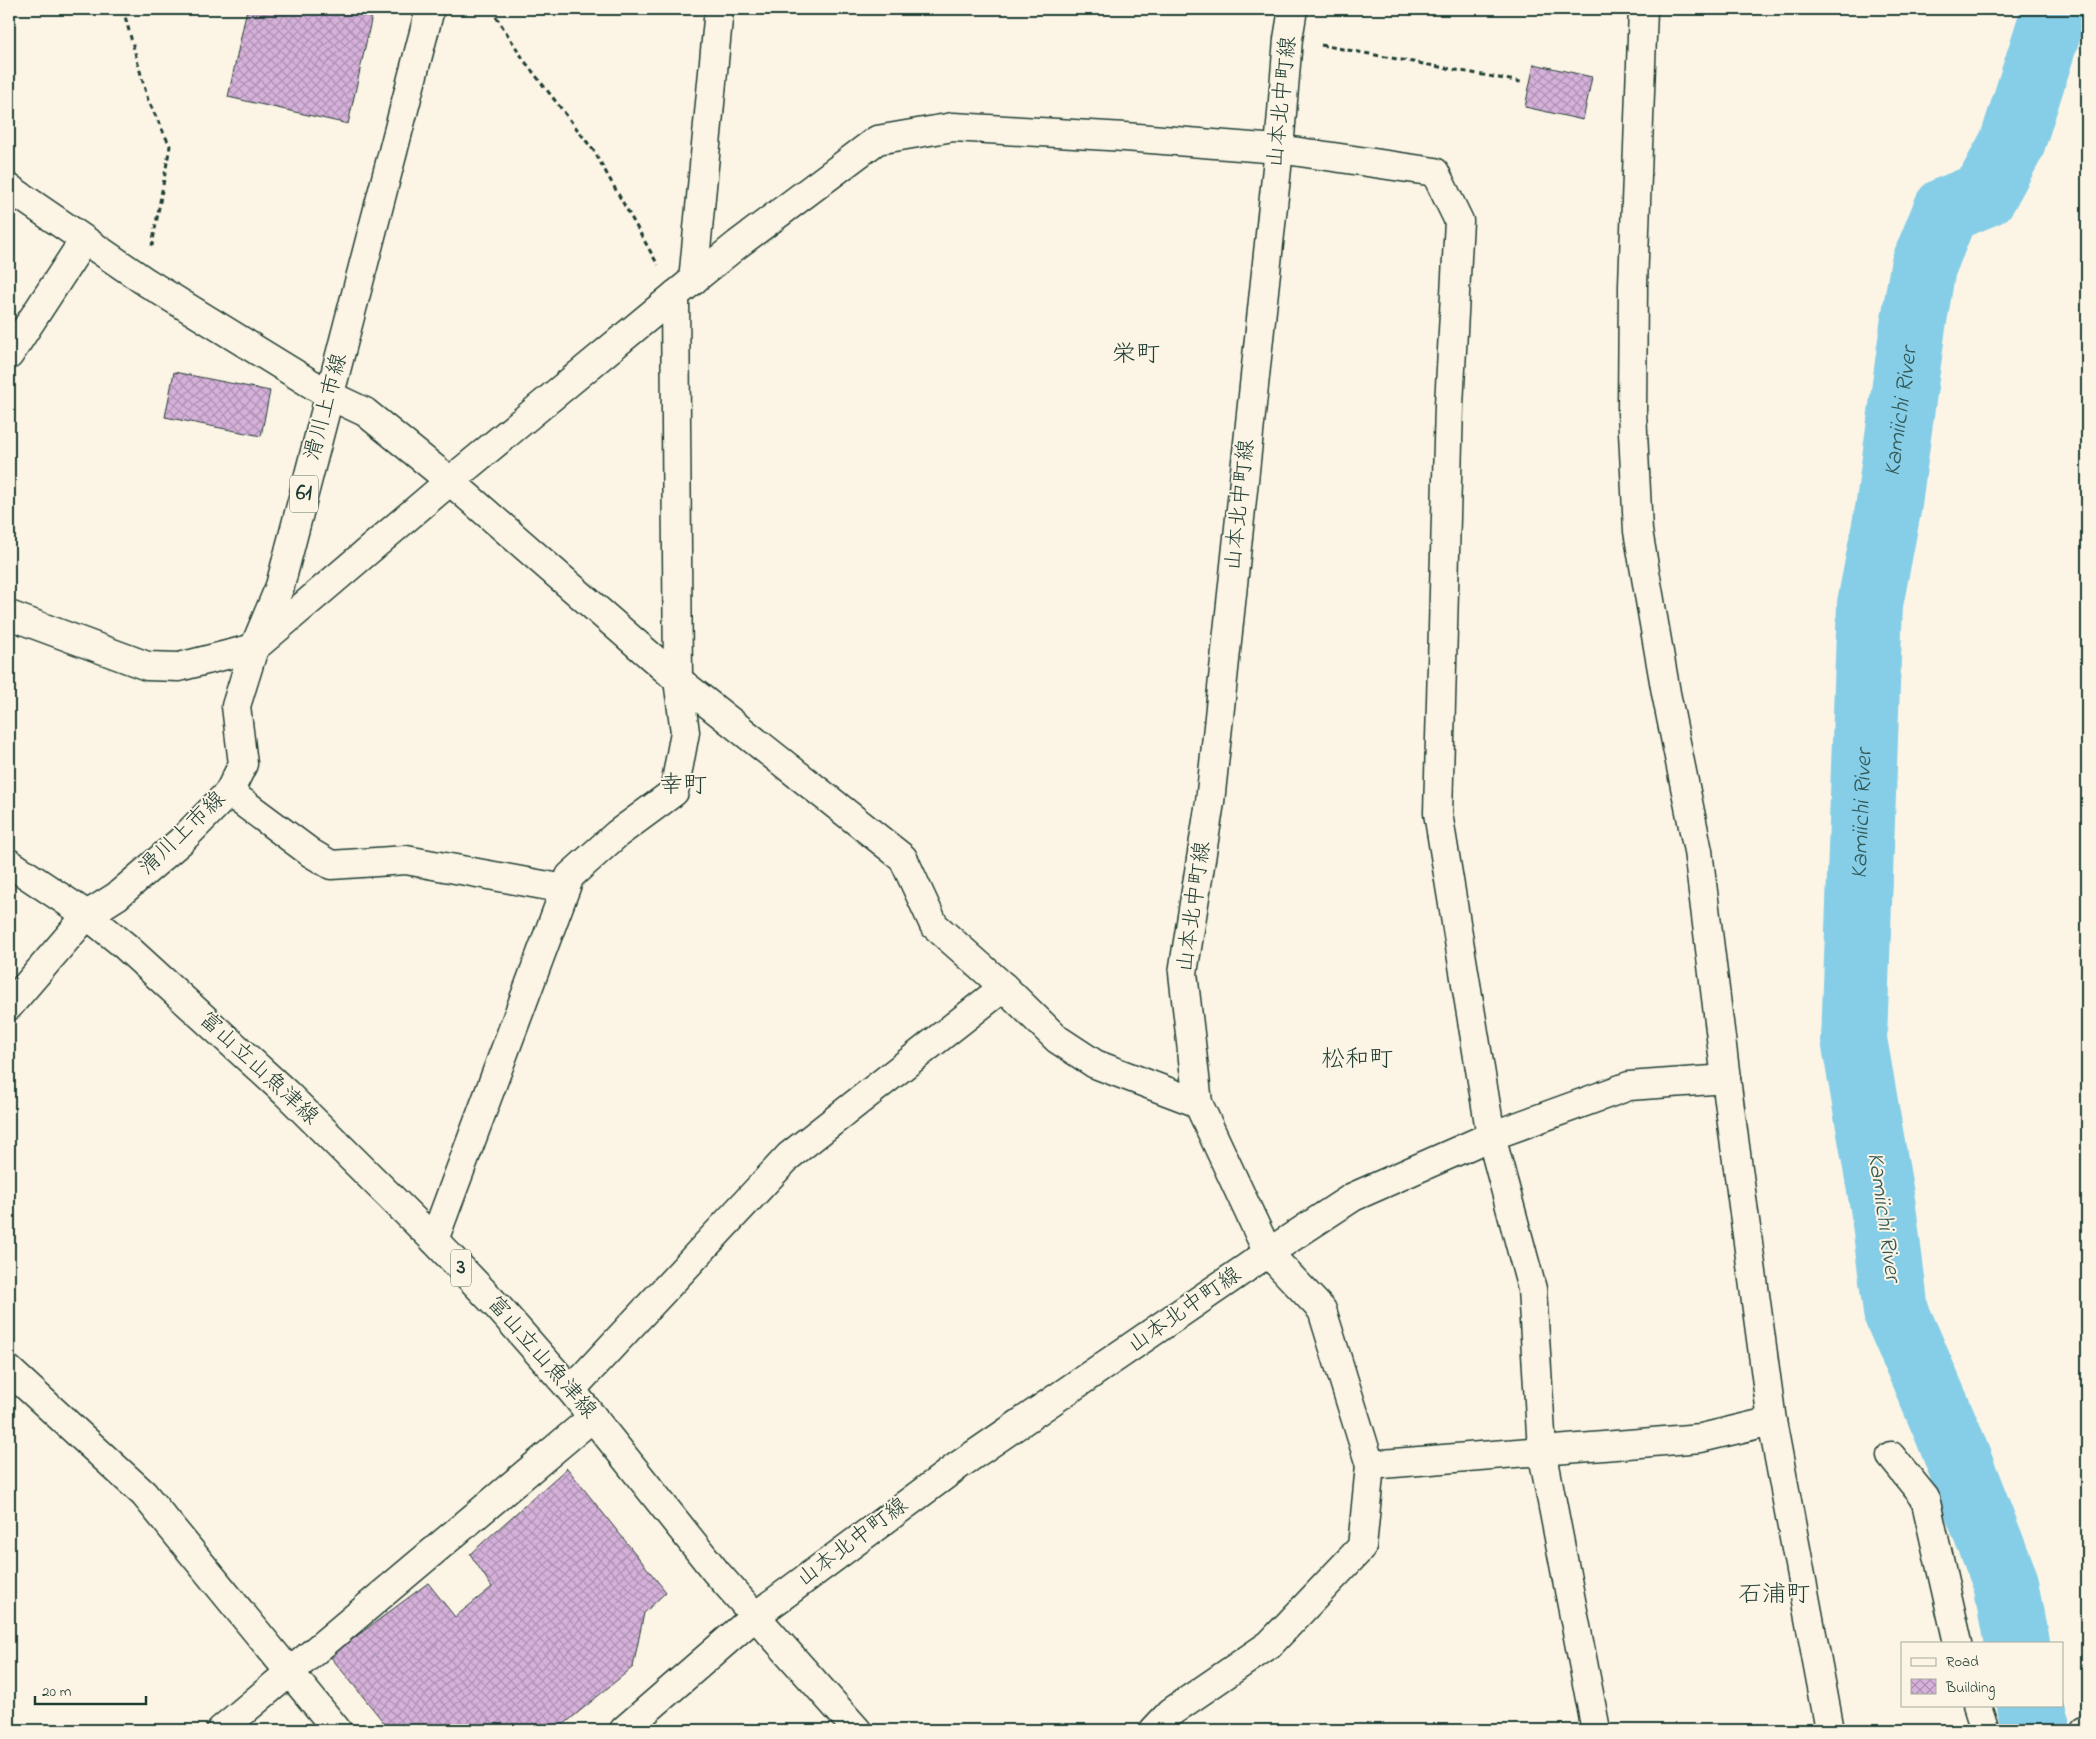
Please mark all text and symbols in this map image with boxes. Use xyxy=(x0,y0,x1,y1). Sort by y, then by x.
street label: 山本北中町線 xyxy=(1260,35,1306,169)
district label: 栄町 xyxy=(1112,338,1160,373)
water label: Kamiichi River xyxy=(1875,342,1928,479)
street label: 滑川上市線 xyxy=(297,350,357,464)
street label: 山本北中町線 xyxy=(1218,438,1264,572)
road number: 61 xyxy=(290,476,318,512)
water label: Kamiichi River xyxy=(1842,746,1882,880)
district label: 幸町 xyxy=(659,769,707,804)
street label: 滑川上市線 xyxy=(132,784,234,884)
street label: 山本北中町線 xyxy=(1170,839,1220,975)
street label: 富山立山魚津線 xyxy=(191,1005,325,1133)
district label: 松和町 xyxy=(1321,1043,1393,1078)
water label: Kamiichi River xyxy=(1857,1150,1910,1286)
road number: 3 xyxy=(451,1250,471,1286)
street label: 山本北中町線 xyxy=(1122,1260,1248,1362)
street label: 富山立山魚津線 xyxy=(478,1289,604,1427)
street label: 山本北中町線 xyxy=(791,1490,915,1596)
district label: 石浦町 xyxy=(1738,1578,1810,1613)
legend xyxy=(1901,1642,2064,1706)
text: Road xyxy=(1946,1651,1979,1673)
scale bar xyxy=(35,1674,146,1706)
text: Building xyxy=(1945,1677,1995,1700)
text: 20 m xyxy=(42,1681,72,1703)

